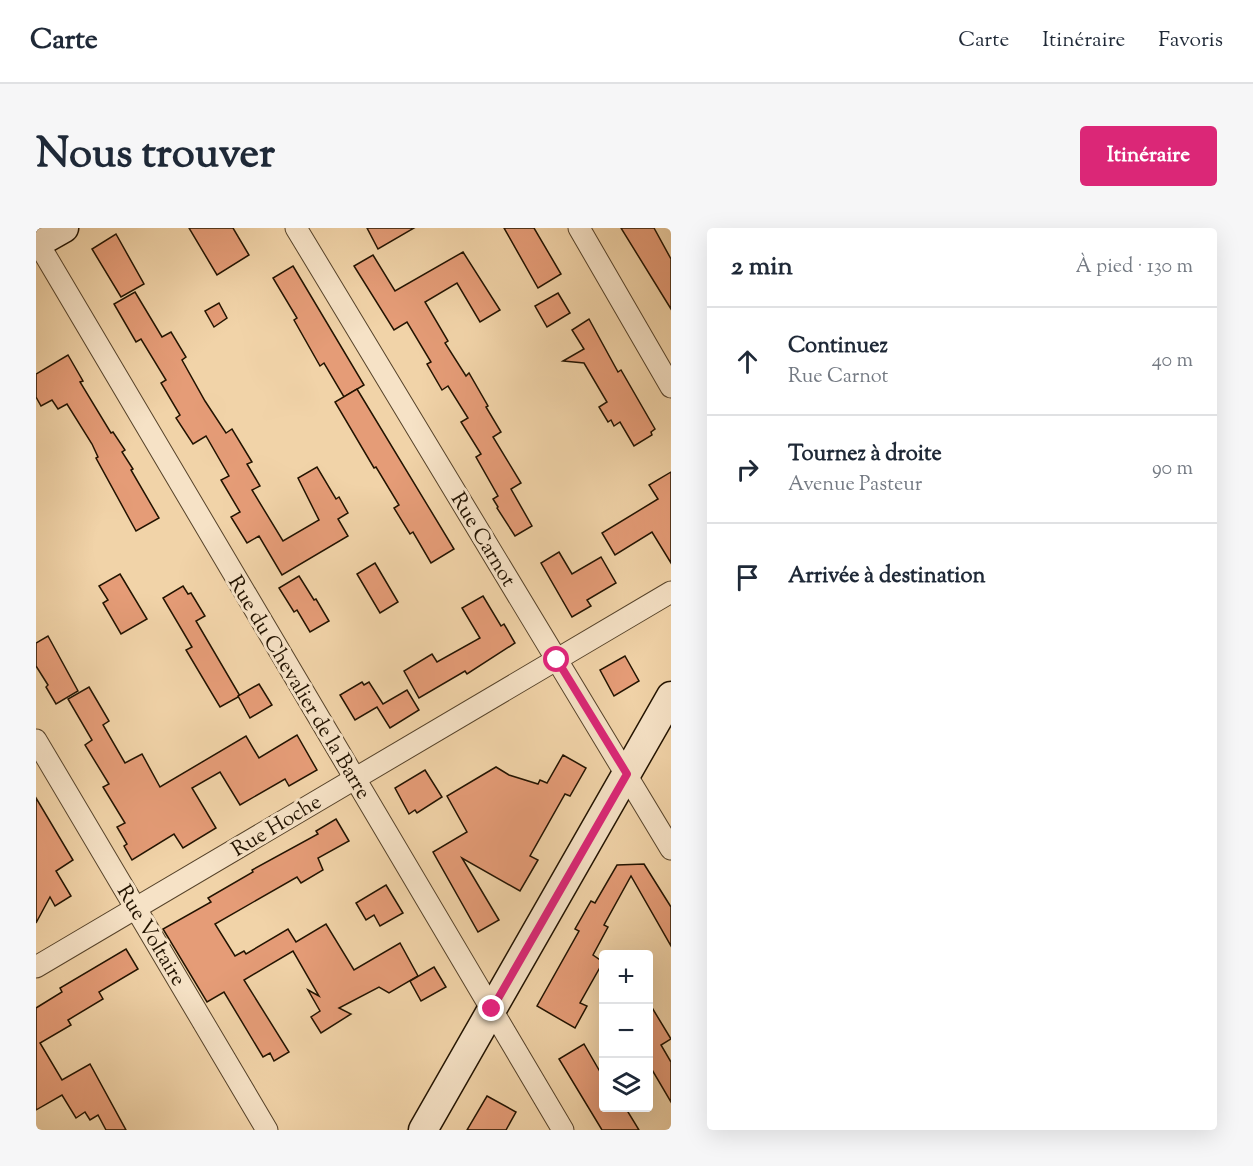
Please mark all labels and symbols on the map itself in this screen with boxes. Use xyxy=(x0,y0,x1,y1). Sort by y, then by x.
street label: Rue Carnot xyxy=(442,487,522,593)
street label: Rue du Chevalier de la Barre xyxy=(219,571,377,806)
route start xyxy=(543,646,569,672)
street label: Rue Hoche xyxy=(226,788,328,865)
street label: Rue Voltaire xyxy=(108,880,192,992)
route end xyxy=(478,995,504,1021)

